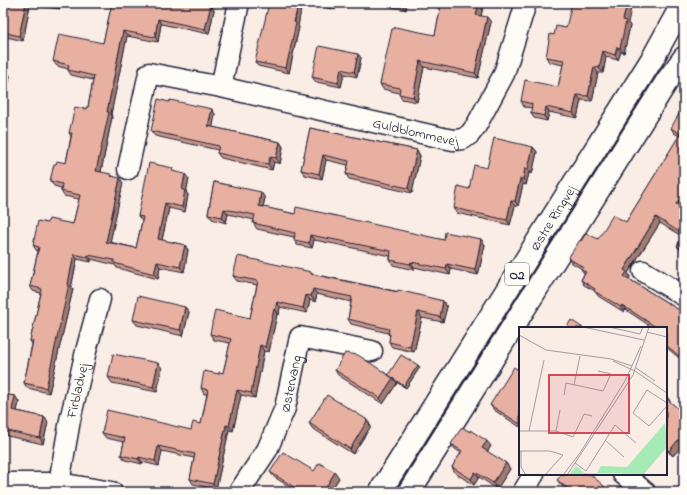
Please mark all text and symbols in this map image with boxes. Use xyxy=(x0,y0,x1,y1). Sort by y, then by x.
street label: Guldblommevej xyxy=(370,113,460,152)
street label: Østre Ringvej xyxy=(525,181,583,255)
road number: O2 xyxy=(505,263,529,285)
inset map xyxy=(519,327,667,475)
street label: Østervang xyxy=(275,354,309,415)
street label: Firbladvej xyxy=(62,360,95,422)

